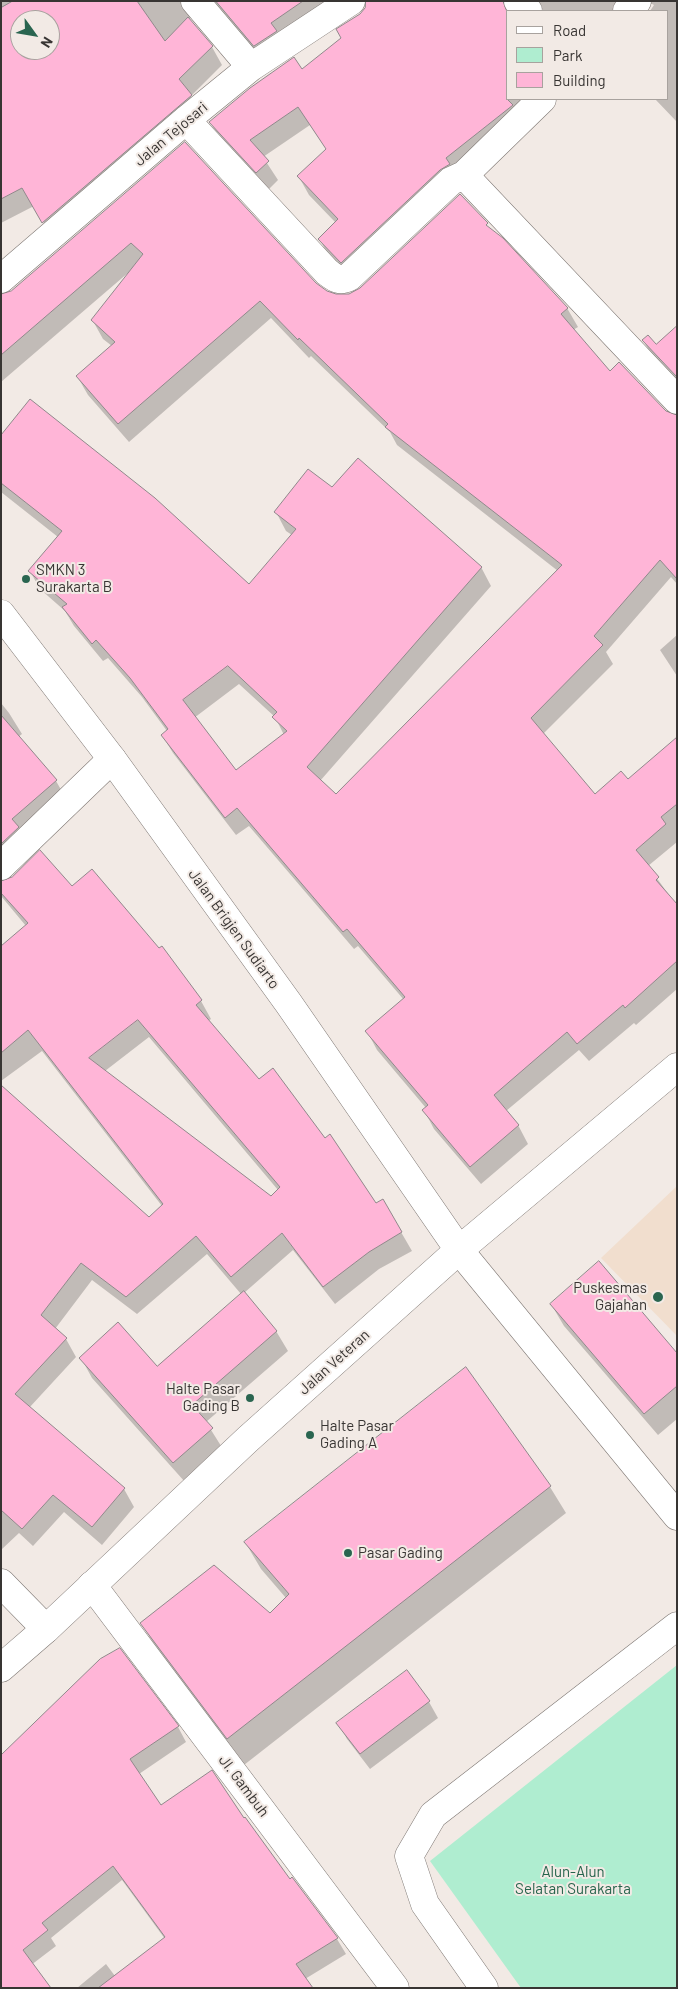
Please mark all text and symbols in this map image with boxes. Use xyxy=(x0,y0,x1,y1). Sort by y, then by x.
north arrow xyxy=(10,10,60,60)
legend xyxy=(506,10,668,100)
text: Road xyxy=(553,21,586,39)
text: N xyxy=(38,34,57,51)
text: Park xyxy=(553,46,582,64)
text: Building xyxy=(553,71,606,89)
street label: Jalan Tejosari xyxy=(131,98,211,170)
place label: SMKN 3 Surakarta B xyxy=(36,561,112,596)
marker: SMKN 3 Surakarta B xyxy=(20,573,32,585)
street label: Jalan Brigjen Sudiarto xyxy=(185,866,283,992)
place label: Puskesmas Gajahan xyxy=(573,1279,647,1314)
marker: Puskesmas Gajahan xyxy=(651,1290,665,1304)
street label: Jalan Veteran xyxy=(295,1326,373,1398)
place label: Halte Pasar Gading B xyxy=(166,1380,240,1415)
marker: Halte Pasar Gading B xyxy=(244,1392,256,1404)
place label: Halte Pasar Gading A xyxy=(320,1417,394,1452)
marker: Halte Pasar Gading A xyxy=(304,1429,316,1441)
place label: Pasar Gading xyxy=(358,1544,443,1562)
marker: Pasar Gading xyxy=(342,1547,354,1559)
street label: Jl. Gambuh xyxy=(215,1752,273,1820)
park label: Alun-Alun Selatan Surakarta xyxy=(515,1863,631,1898)

